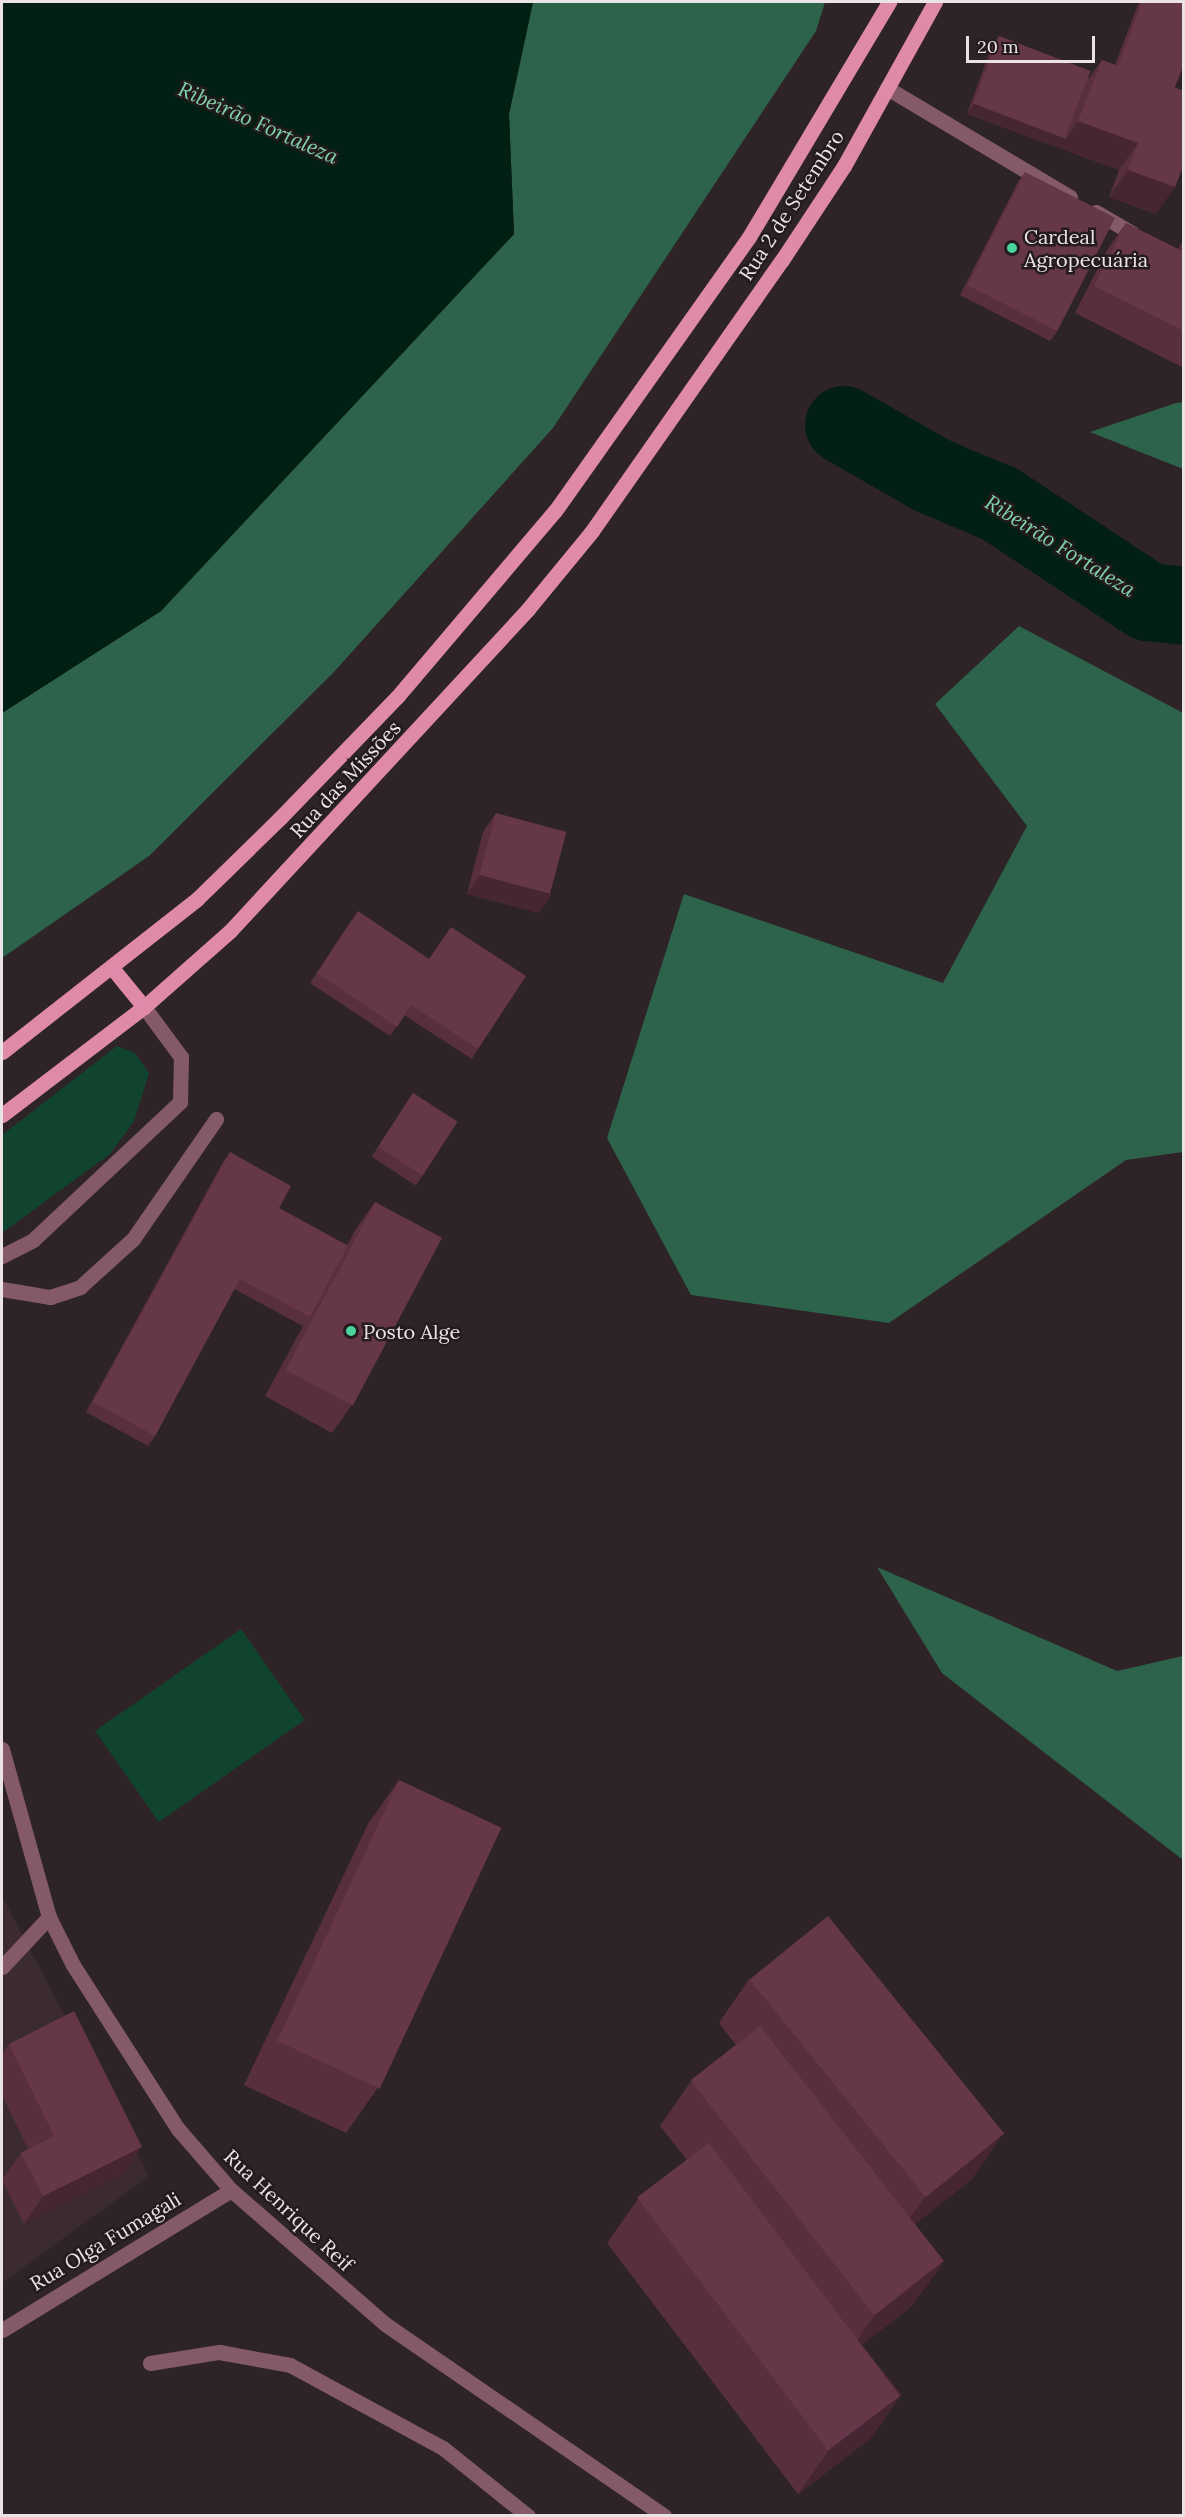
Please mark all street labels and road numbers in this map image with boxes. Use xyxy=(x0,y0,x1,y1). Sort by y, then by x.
street label: Rua 2 de Setembro xyxy=(733,125,849,285)
street label: Rua das Missões xyxy=(285,716,405,842)
street label: Rua Henrique Reif xyxy=(219,2144,359,2276)
street label: Rua Olga Fumagali xyxy=(25,2187,185,2295)

